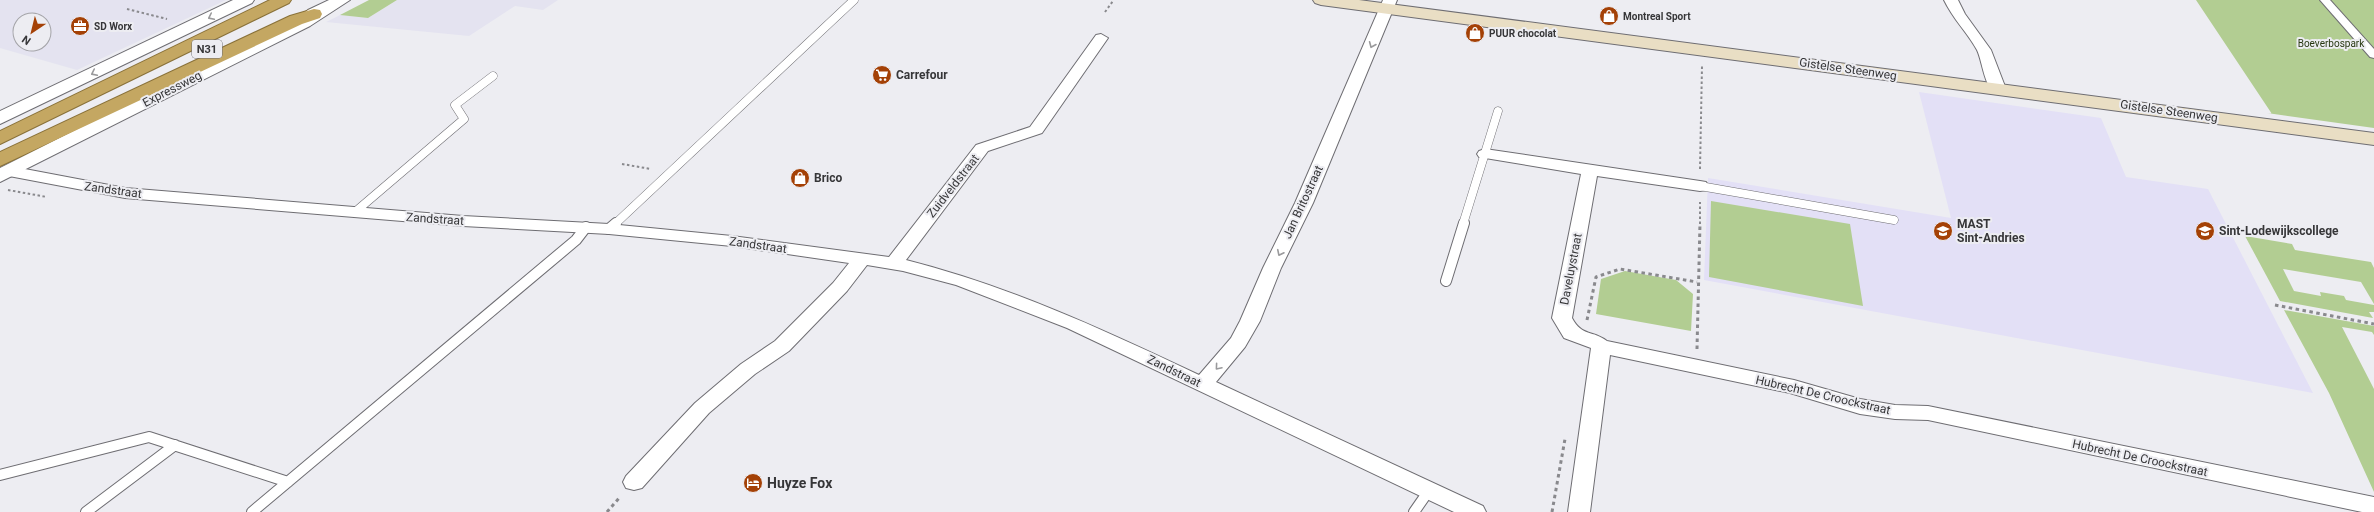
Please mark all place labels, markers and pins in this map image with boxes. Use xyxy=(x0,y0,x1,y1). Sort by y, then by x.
shop icon: Montreal Sport xyxy=(1598,5,1620,27)
place label: Montreal Sport xyxy=(1623,11,1691,22)
office icon: SD Worx xyxy=(69,15,91,37)
place label: SD Worx xyxy=(94,21,133,32)
shop icon: PUUR chocolat xyxy=(1464,22,1486,44)
place label: PUUR chocolat xyxy=(1489,28,1557,39)
supermarket icon: Carrefour xyxy=(871,64,893,86)
place label: Carrefour xyxy=(896,68,948,82)
shop icon: Brico xyxy=(789,167,811,189)
place label: Brico xyxy=(814,171,842,185)
place label: MAST Sint-Andries xyxy=(1957,217,2025,245)
school or university icon: MAST Sint-Andries xyxy=(1932,220,1954,242)
school or university icon: Sint-Lodewijkscollege xyxy=(2194,220,2216,242)
place label: Sint-Lodewijkscollege xyxy=(2219,224,2339,238)
hotel icon: Huyze Fox xyxy=(742,472,764,494)
place label: Huyze Fox xyxy=(767,475,833,491)

